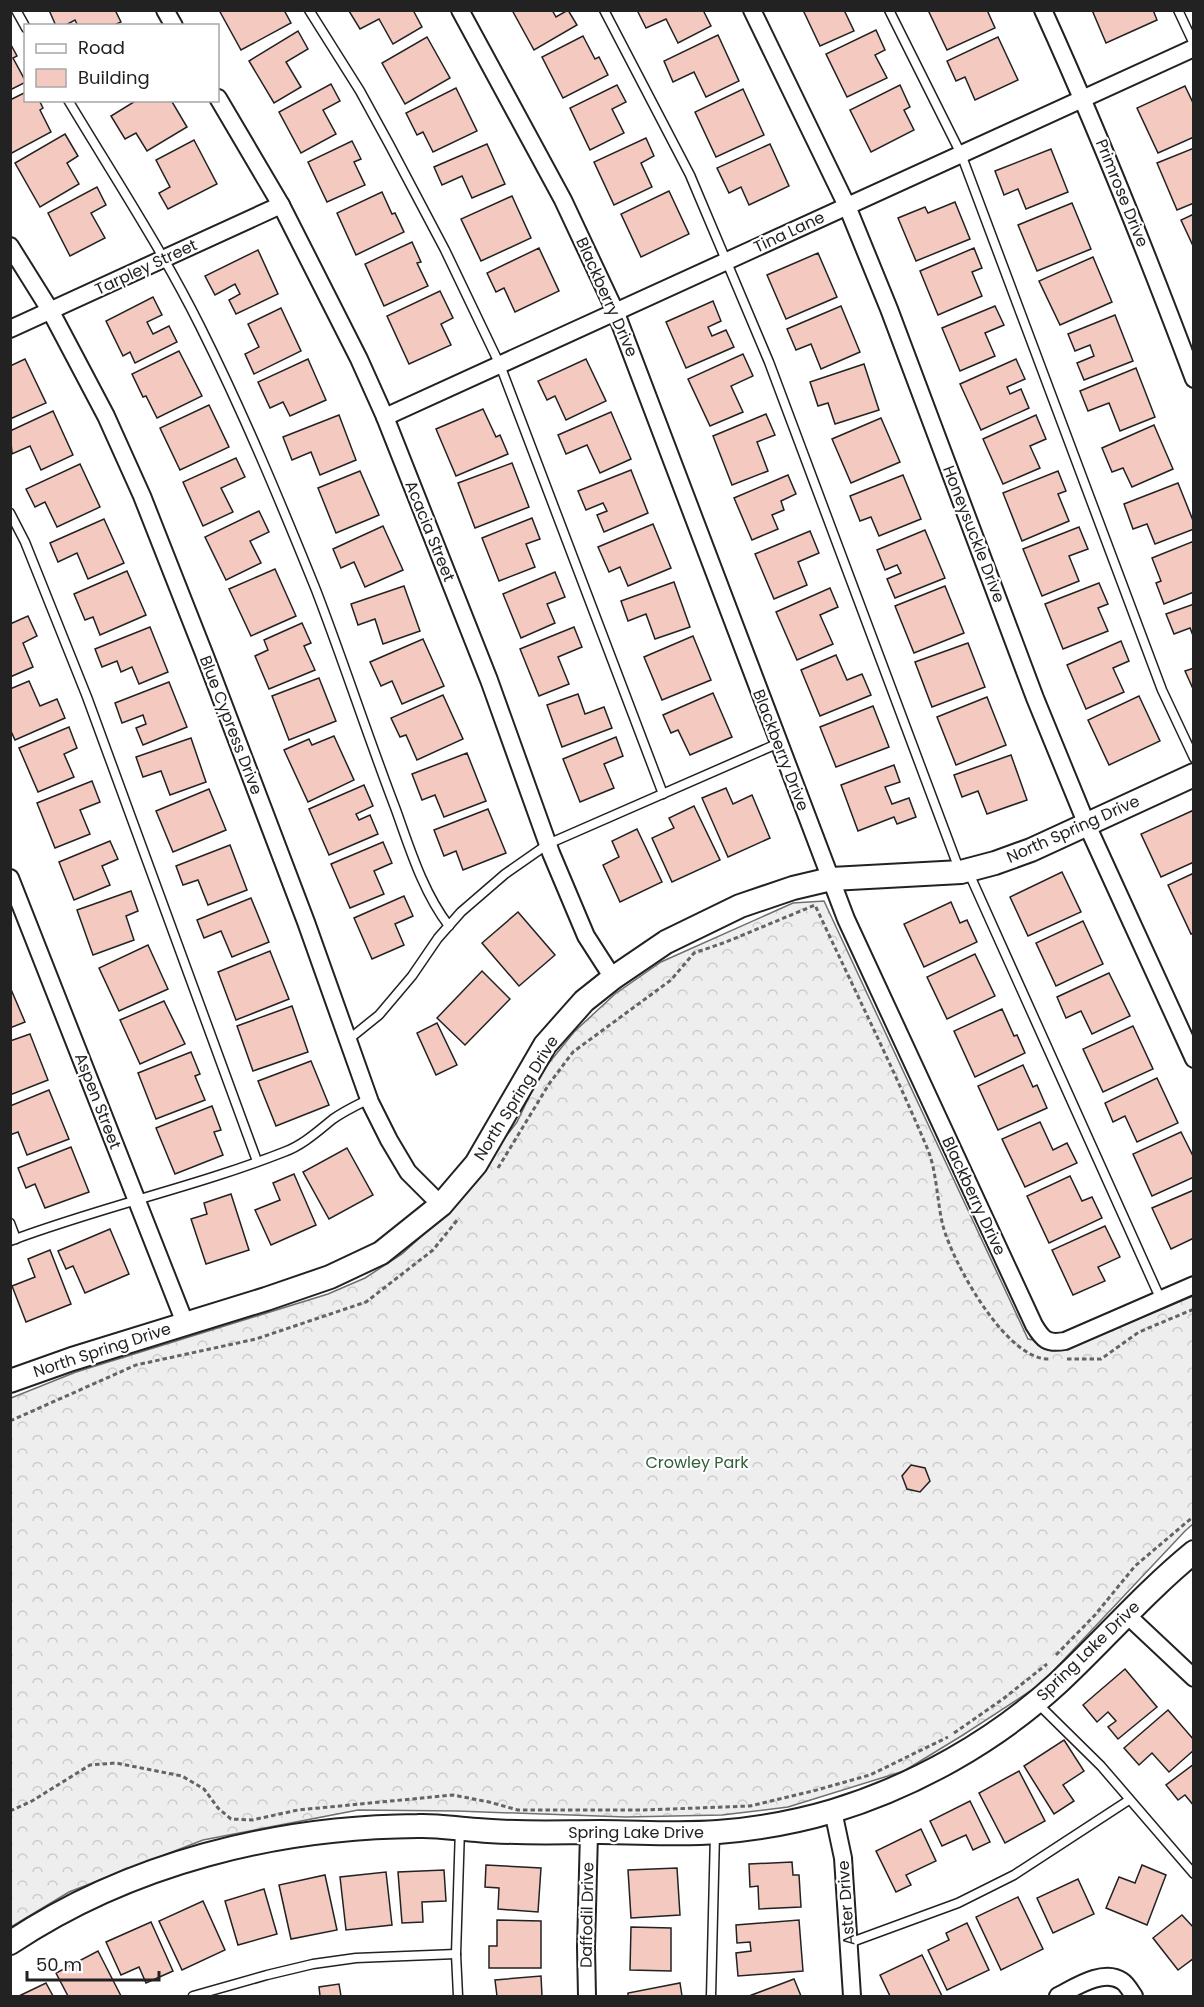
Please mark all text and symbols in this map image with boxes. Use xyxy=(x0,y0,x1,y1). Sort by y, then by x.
legend xyxy=(24,24,219,102)
text: Road xyxy=(78,35,125,60)
text: Building xyxy=(78,65,150,90)
street label: Primrose Drive xyxy=(1090,136,1154,250)
street label: Tina Lane xyxy=(750,206,828,258)
street label: Tarpley Street xyxy=(91,233,201,301)
street label: Blackberry Drive xyxy=(570,234,644,360)
street label: Honeysuckle Drive xyxy=(937,462,1011,606)
street label: Acacia Street xyxy=(399,477,461,585)
street label: Blue Cypress Drive xyxy=(194,652,268,798)
street label: Blackberry Drive xyxy=(747,686,815,814)
street label: North Spring Drive xyxy=(1003,789,1143,869)
street label: North Spring Drive xyxy=(468,1031,564,1165)
street label: Aspen Street xyxy=(69,1050,127,1153)
street label: Blackberry Drive xyxy=(936,1133,1012,1259)
street label: North Spring Drive xyxy=(30,1317,174,1383)
park label: Crowley Park xyxy=(645,1451,749,1474)
street label: Spring Lake Drive xyxy=(1031,1596,1145,1706)
street label: Spring Lake Drive xyxy=(568,1821,704,1844)
street label: Aster Drive xyxy=(832,1860,860,1946)
street label: Daffodil Drive xyxy=(575,1862,599,1968)
scale bar xyxy=(27,1944,159,1982)
text: 50 m xyxy=(36,1952,82,1977)

